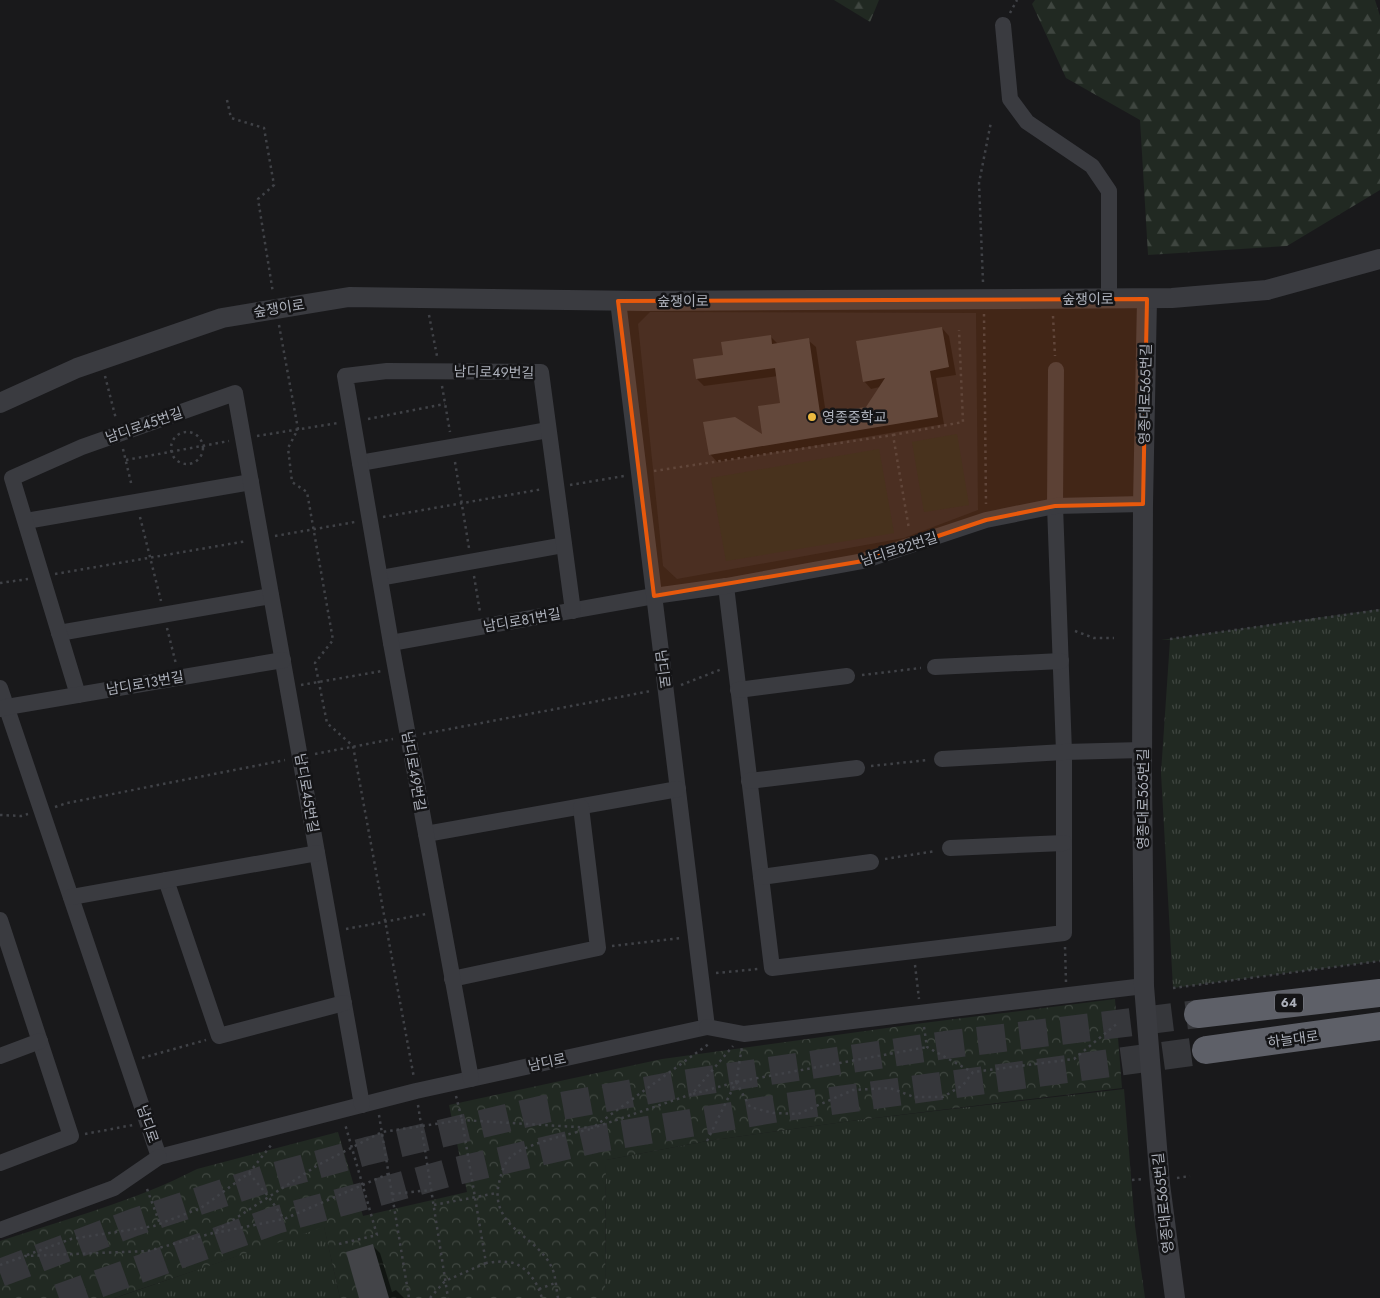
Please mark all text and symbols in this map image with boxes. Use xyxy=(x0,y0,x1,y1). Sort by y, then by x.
street label: 숲쟁이로 xyxy=(1062,289,1114,309)
street label: 숲쟁이로 xyxy=(657,291,709,311)
street label: 숲쟁이로 xyxy=(252,294,306,322)
street label: 영종대로565번길 xyxy=(1134,343,1156,445)
street label: 남디로49번길 xyxy=(454,361,534,383)
street label: 남디로45번길 xyxy=(103,402,185,448)
place label: 영종중학교 xyxy=(822,407,887,427)
marker: 영종중학교 xyxy=(806,411,818,423)
street label: 남디로82번길 xyxy=(858,527,940,571)
street label: 남디로81번길 xyxy=(482,603,562,637)
street label: 남디로 xyxy=(651,649,675,690)
street label: 남디로13번길 xyxy=(105,666,185,700)
street label: 남디로49번길 xyxy=(397,730,431,812)
street label: 영종대로565번길 xyxy=(1133,748,1153,850)
street label: 남디로45번길 xyxy=(290,752,324,834)
road number: 64 xyxy=(1275,994,1303,1012)
street label: 하늘대로 xyxy=(1266,1025,1320,1052)
street label: 남디로 xyxy=(526,1048,568,1076)
street label: 남디로 xyxy=(132,1102,164,1146)
street label: 영종대로565번길 xyxy=(1148,1152,1178,1254)

